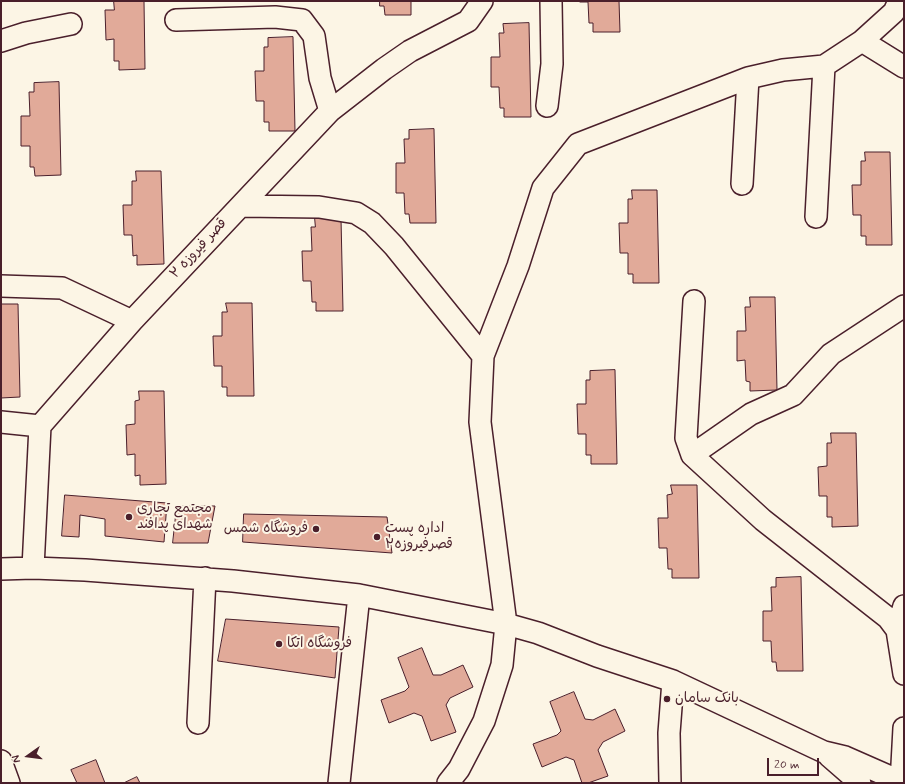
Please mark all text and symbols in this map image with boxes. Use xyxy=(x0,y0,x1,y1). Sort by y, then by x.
street label: قصر فیروزه ۲ xyxy=(167,216,231,282)
place label: مجتمع تجاری شهدای پدافند xyxy=(137,501,213,534)
marker: مجتمع تجاری شهدای پدافند xyxy=(124,512,134,522)
place label: فروشگاه شمس xyxy=(224,521,308,537)
place label: اداره پست قصرفیروزه۲ xyxy=(385,521,453,554)
marker: فروشگاه شمس xyxy=(311,524,321,534)
marker: اداره پست قصرفیروزه۲ xyxy=(372,532,382,542)
place label: فروشگاه اتکا xyxy=(287,636,352,652)
marker: فروشگاه اتکا xyxy=(274,639,284,649)
place label: بانک سامان xyxy=(675,691,739,707)
marker: بانک سامان xyxy=(662,694,672,704)
north arrow xyxy=(8,736,48,776)
scale bar xyxy=(769,750,821,776)
text: N xyxy=(9,754,24,764)
text: 20 m xyxy=(774,757,800,773)

